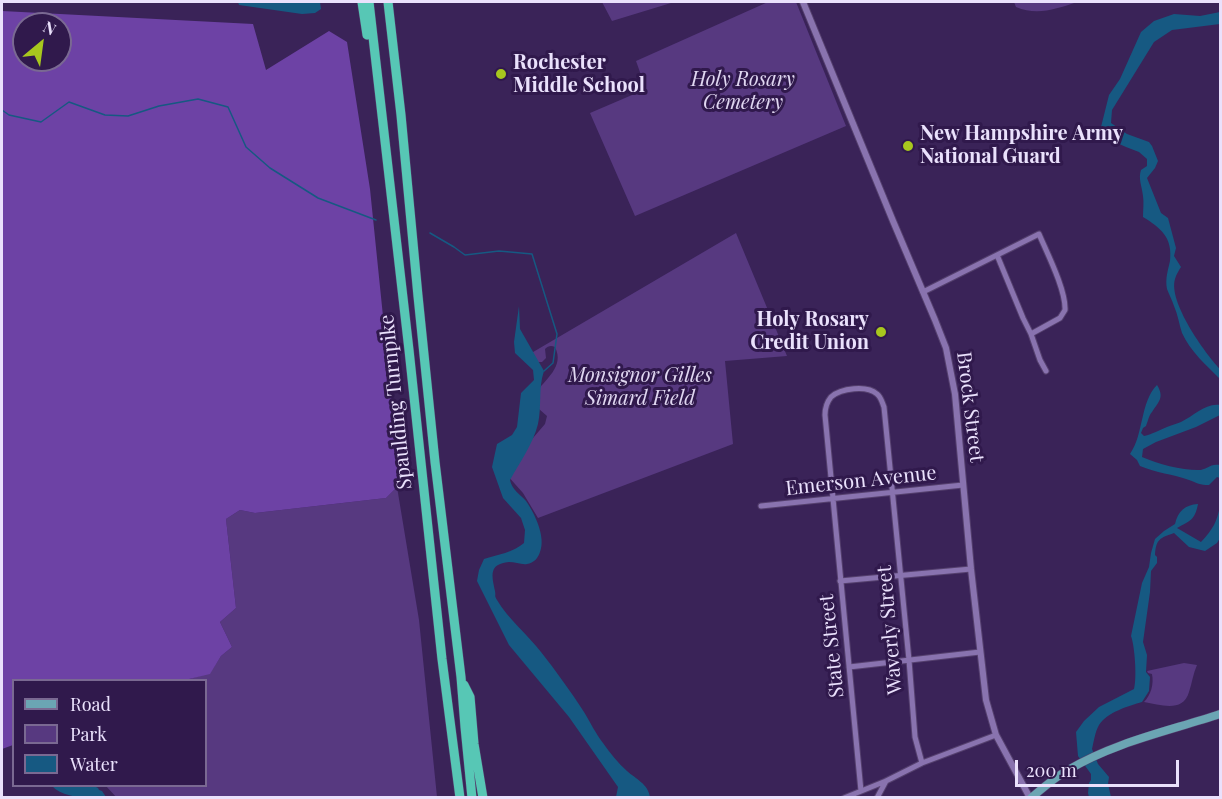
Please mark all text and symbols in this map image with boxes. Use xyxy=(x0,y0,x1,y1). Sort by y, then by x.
north arrow xyxy=(12,12,72,72)
text: N xyxy=(40,16,60,40)
place label: Rochester Middle School xyxy=(513,51,645,98)
marker: Rochester Middle School xyxy=(494,67,508,81)
park label: Holy Rosary Cemetery xyxy=(691,68,795,115)
place label: New Hampshire Army National Guard xyxy=(920,122,1123,169)
marker: New Hampshire Army National Guard xyxy=(901,139,915,153)
place label: Holy Rosary Credit Union xyxy=(750,308,869,355)
street label: Spaulding Turnpike xyxy=(375,313,417,491)
marker: Holy Rosary Credit Union xyxy=(874,325,888,339)
street label: Brock Street xyxy=(951,350,989,464)
park label: Monsignor Gilles Simard Field xyxy=(568,364,712,411)
street label: Emerson Avenue xyxy=(784,461,938,501)
street label: Waverly Street xyxy=(872,564,908,696)
street label: State Street xyxy=(815,593,849,699)
legend xyxy=(12,679,207,787)
text: Road xyxy=(70,692,111,716)
text: Park xyxy=(70,722,107,746)
scale bar xyxy=(1018,748,1182,786)
text: Water xyxy=(70,752,118,776)
text: 200 m xyxy=(1026,758,1077,782)

